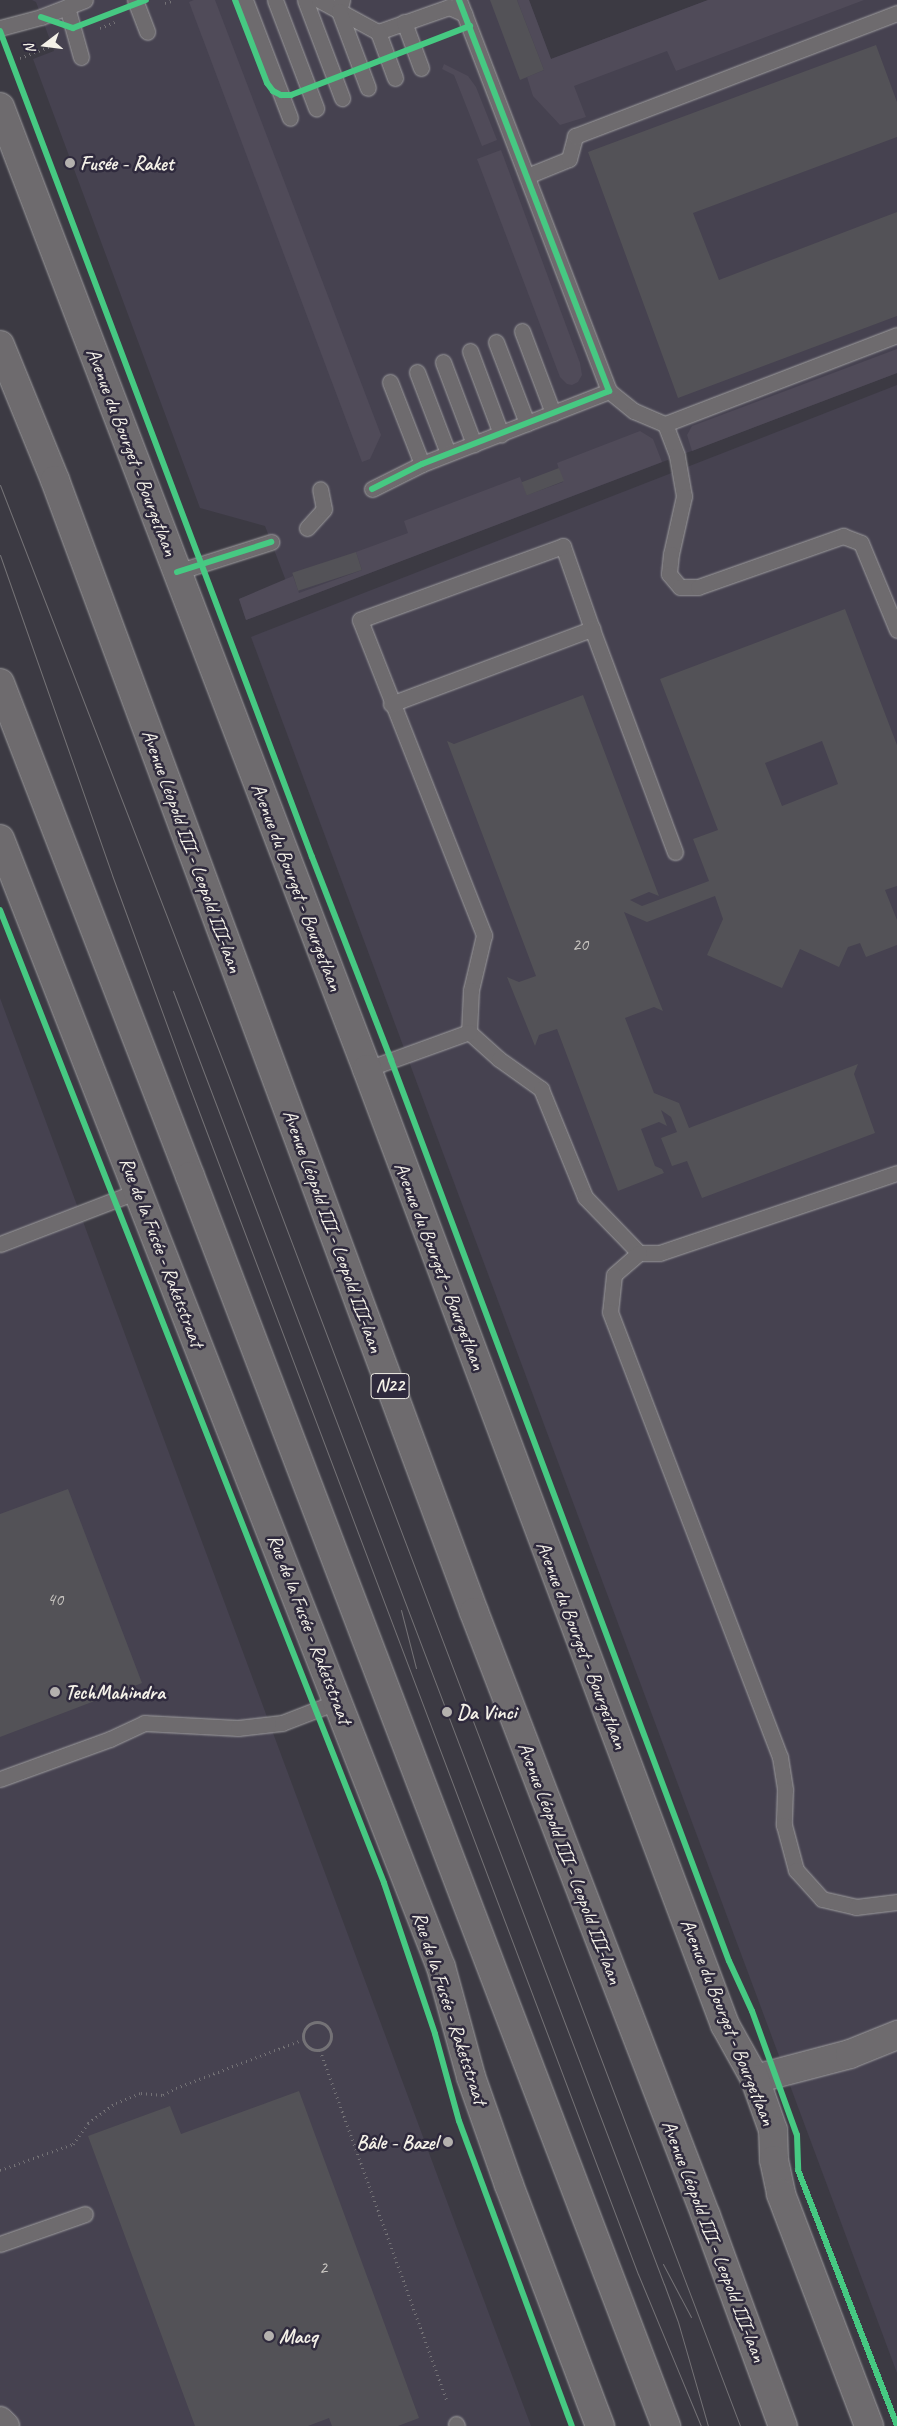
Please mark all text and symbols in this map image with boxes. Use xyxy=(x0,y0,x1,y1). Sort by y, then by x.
north arrow xyxy=(20,20,70,70)
text: N xyxy=(21,43,39,55)
place label: Fusée - Raket xyxy=(80,151,173,175)
marker: Fusée - Raket xyxy=(64,157,76,169)
street label: Avenue du Bourget - Bourgetlaan xyxy=(81,345,183,559)
street label: Avenue Léopold III - Leopold III-laan xyxy=(137,726,247,976)
street label: Avenue du Bourget - Bourgetlaan xyxy=(246,780,348,994)
house number: 20 xyxy=(572,933,588,955)
street label: Avenue Léopold III - Leopold III-laan xyxy=(278,1106,388,1356)
street label: Rue de la Fusée - Raketstraat xyxy=(115,1154,209,1350)
street label: Avenue du Bourget - Bourgetlaan xyxy=(389,1159,491,1373)
road number: N22 xyxy=(370,1370,410,1402)
street label: Rue de la Fusée - Raketstraat xyxy=(263,1531,357,1727)
street label: Avenue du Bourget - Bourgetlaan xyxy=(531,1538,633,1752)
house number: 40 xyxy=(47,1588,63,1610)
place label: TechMahindra xyxy=(65,1680,165,1704)
marker: TechMahindra xyxy=(49,1686,61,1698)
place label: Da Vinci xyxy=(457,1700,517,1724)
marker: Da Vinci xyxy=(441,1706,453,1718)
street label: Avenue Léopold III - Leopold III-laan xyxy=(513,1739,627,1987)
street label: Rue de la Fusée - Raketstraat xyxy=(407,1909,493,2107)
street label: Avenue du Bourget - Bourgetlaan xyxy=(676,1915,780,2129)
street label: Avenue Léopold III - Leopold III-laan xyxy=(657,2117,771,2365)
place label: Bâle - Bazel xyxy=(356,2130,438,2154)
marker: Bâle - Bazel xyxy=(442,2136,454,2148)
house number: 2 xyxy=(319,2256,327,2278)
place label: Macq xyxy=(279,2324,317,2348)
marker: Macq xyxy=(263,2330,275,2342)

